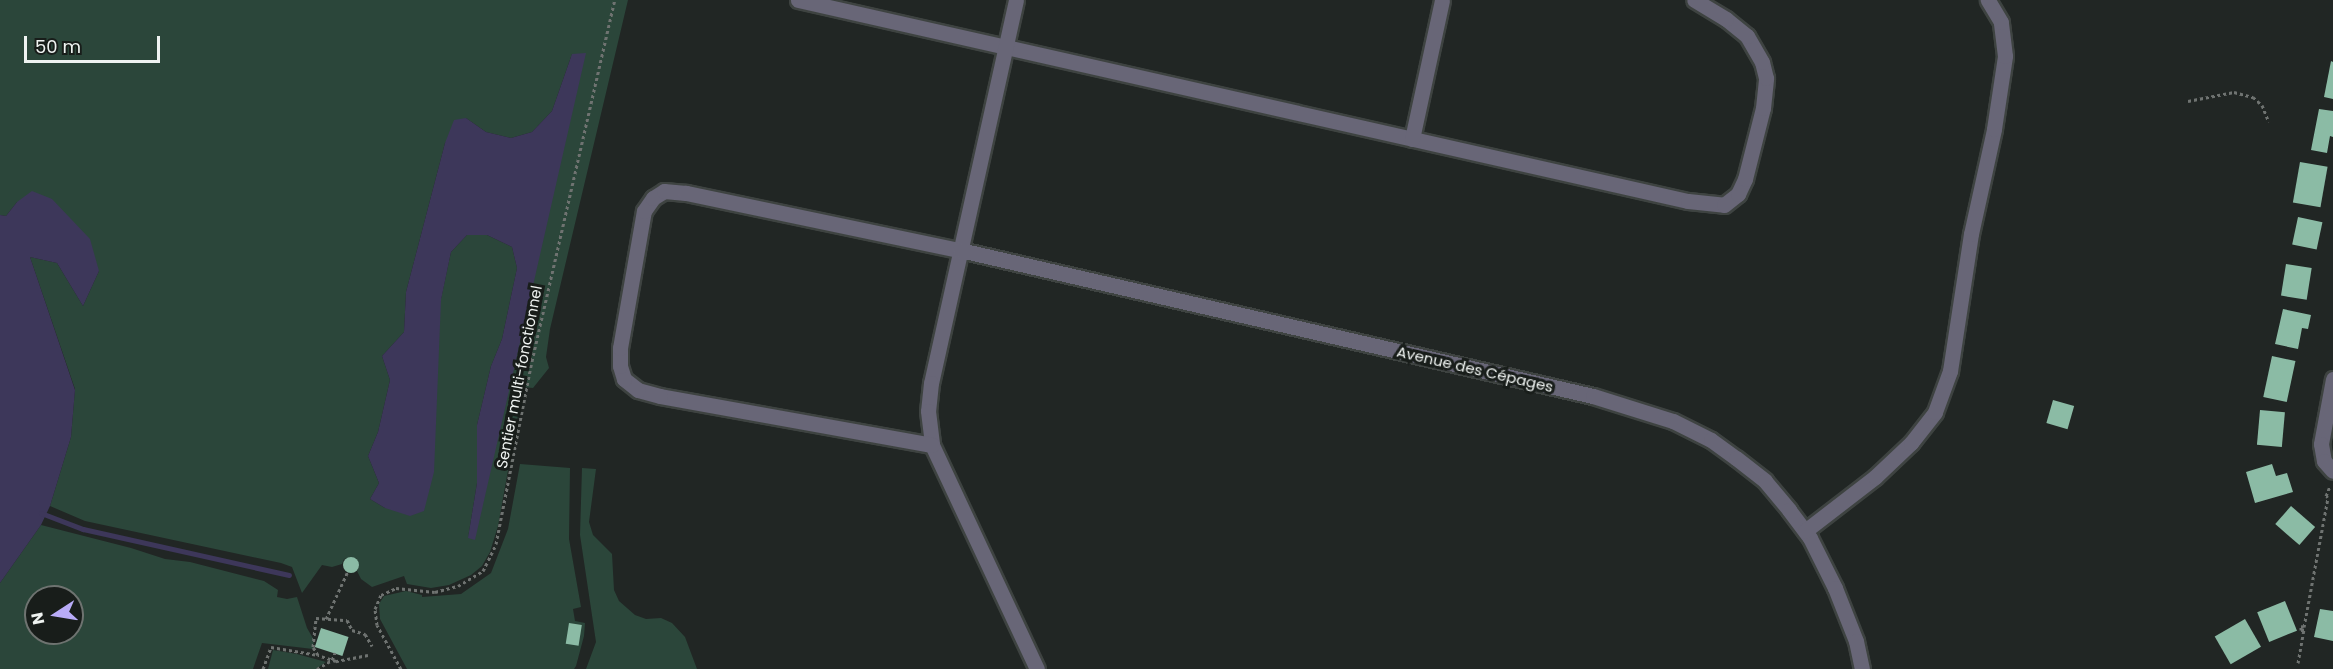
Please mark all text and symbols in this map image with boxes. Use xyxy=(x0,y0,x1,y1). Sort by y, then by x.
scale bar xyxy=(27,24,164,62)
text: 50 m xyxy=(35,34,81,59)
street label: Sentier multi-fonctionnel xyxy=(492,284,546,470)
street label: Avenue des Cépages xyxy=(1395,342,1555,396)
north arrow xyxy=(24,585,84,645)
text: N xyxy=(25,610,50,627)

